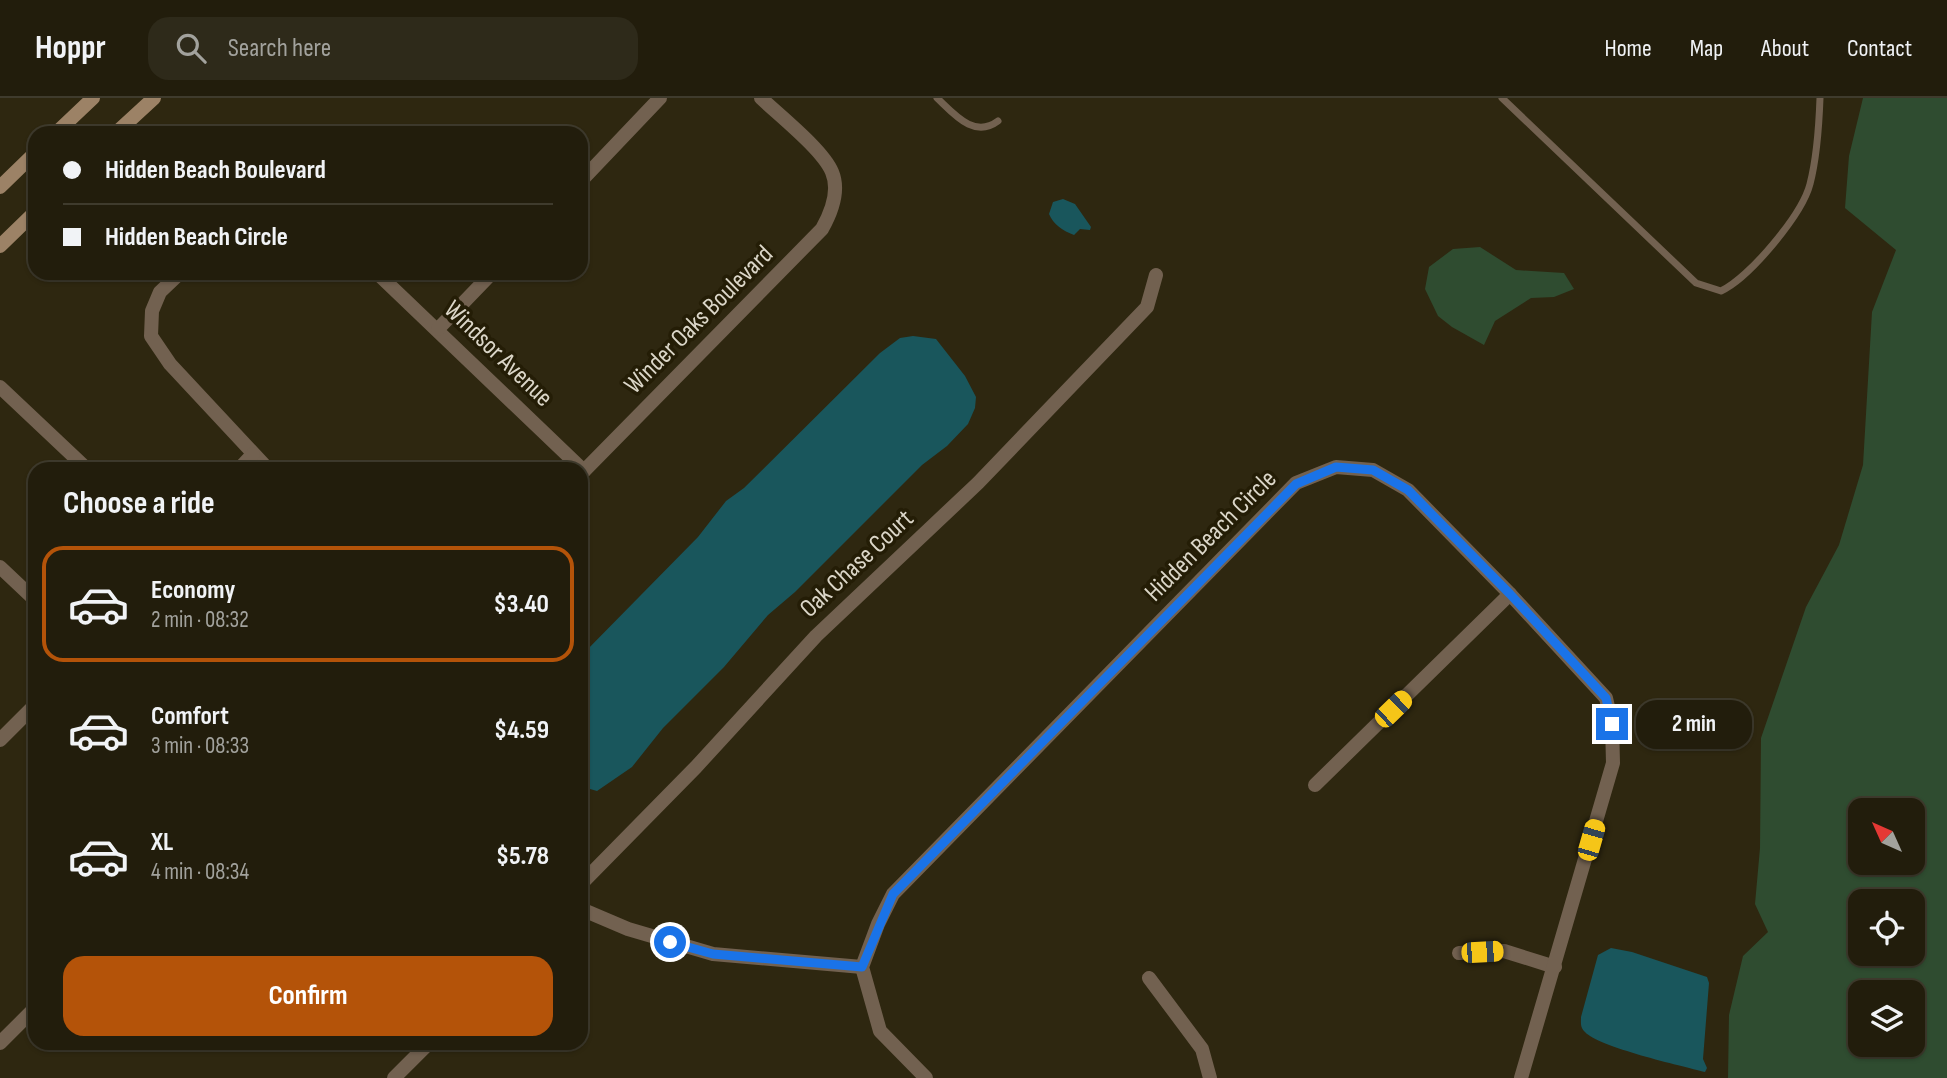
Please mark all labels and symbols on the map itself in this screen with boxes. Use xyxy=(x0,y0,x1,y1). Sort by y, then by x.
street label: Winder Oaks Boulevard xyxy=(618,239,780,401)
street label: Windsor Avenue xyxy=(437,295,559,413)
street label: Hidden Beach Circle xyxy=(1139,464,1283,608)
street label: Oak Chase Court xyxy=(794,503,920,624)
car xyxy=(1371,687,1416,731)
callout: 2 min xyxy=(1636,700,1752,748)
route end xyxy=(1596,708,1628,740)
north arrow xyxy=(1848,798,1925,875)
car xyxy=(1576,817,1607,863)
route start xyxy=(654,926,686,958)
car xyxy=(1461,940,1504,964)

